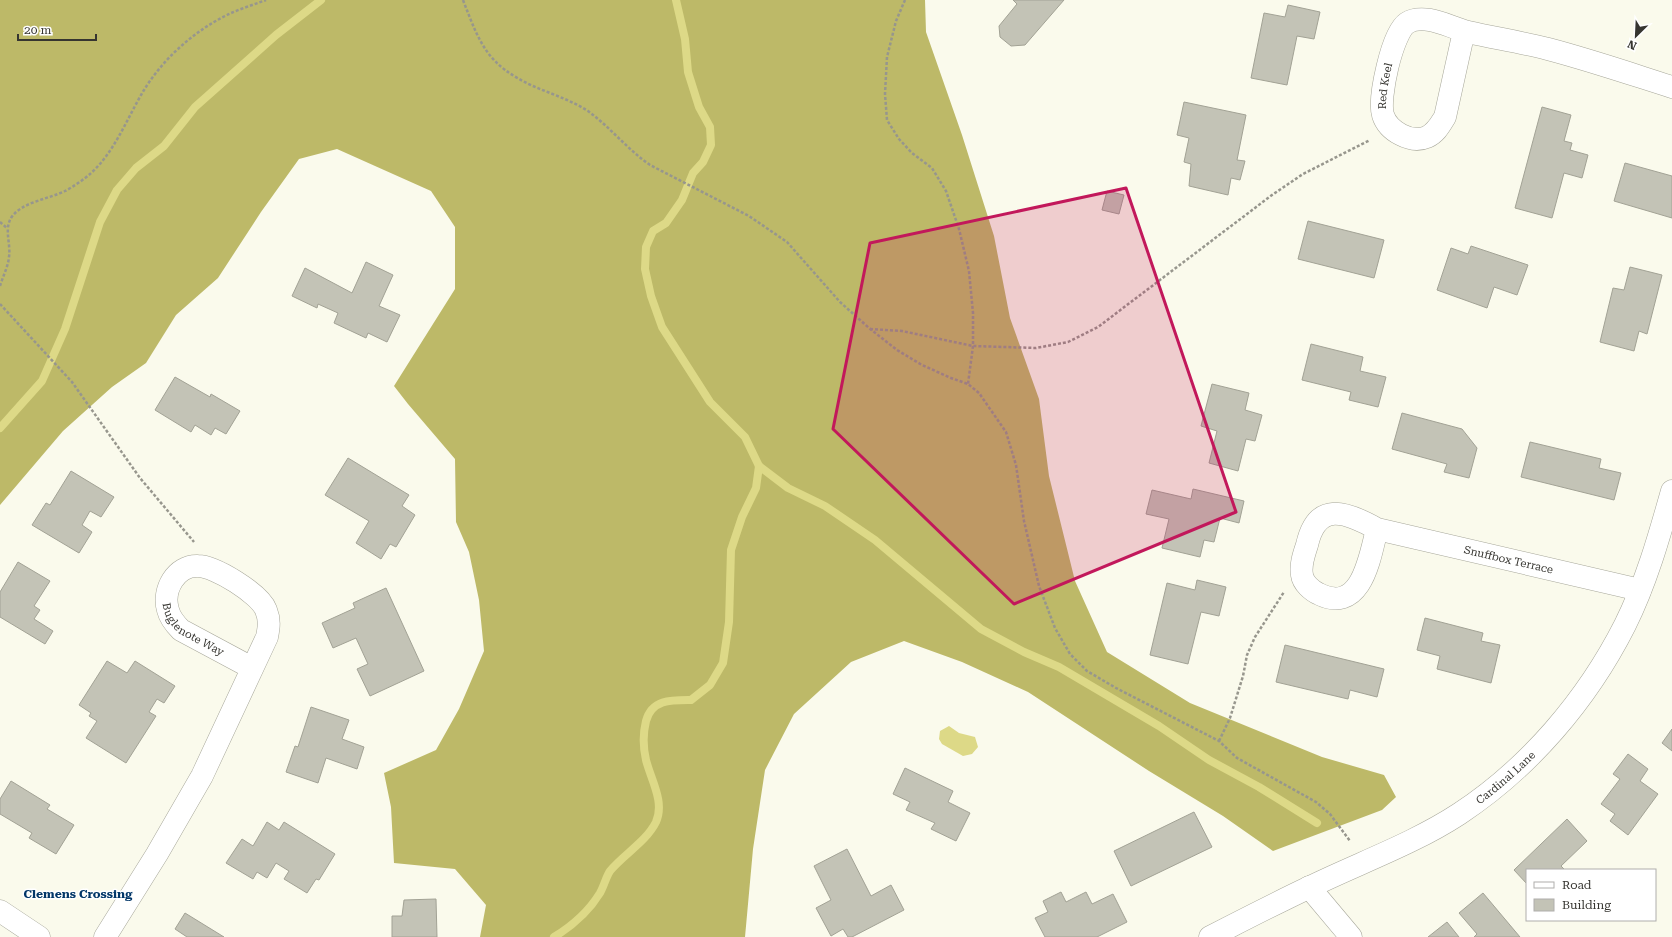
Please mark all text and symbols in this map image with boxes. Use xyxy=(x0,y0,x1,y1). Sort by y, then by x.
scale bar xyxy=(18,16,96,42)
north arrow xyxy=(1616,16,1656,56)
text: 20 m xyxy=(24,23,51,37)
text: N xyxy=(1625,37,1639,52)
street label: Red Keel xyxy=(1375,61,1395,109)
street label: Snuffbox Terrace xyxy=(1463,543,1554,576)
street label: Buglenote Way xyxy=(160,602,227,659)
street label: Cardinal Lane xyxy=(1473,748,1538,807)
legend xyxy=(1526,869,1656,921)
text: Road xyxy=(1562,878,1592,892)
district label: Clemens Crossing xyxy=(24,887,133,901)
text: Building xyxy=(1562,898,1611,912)

